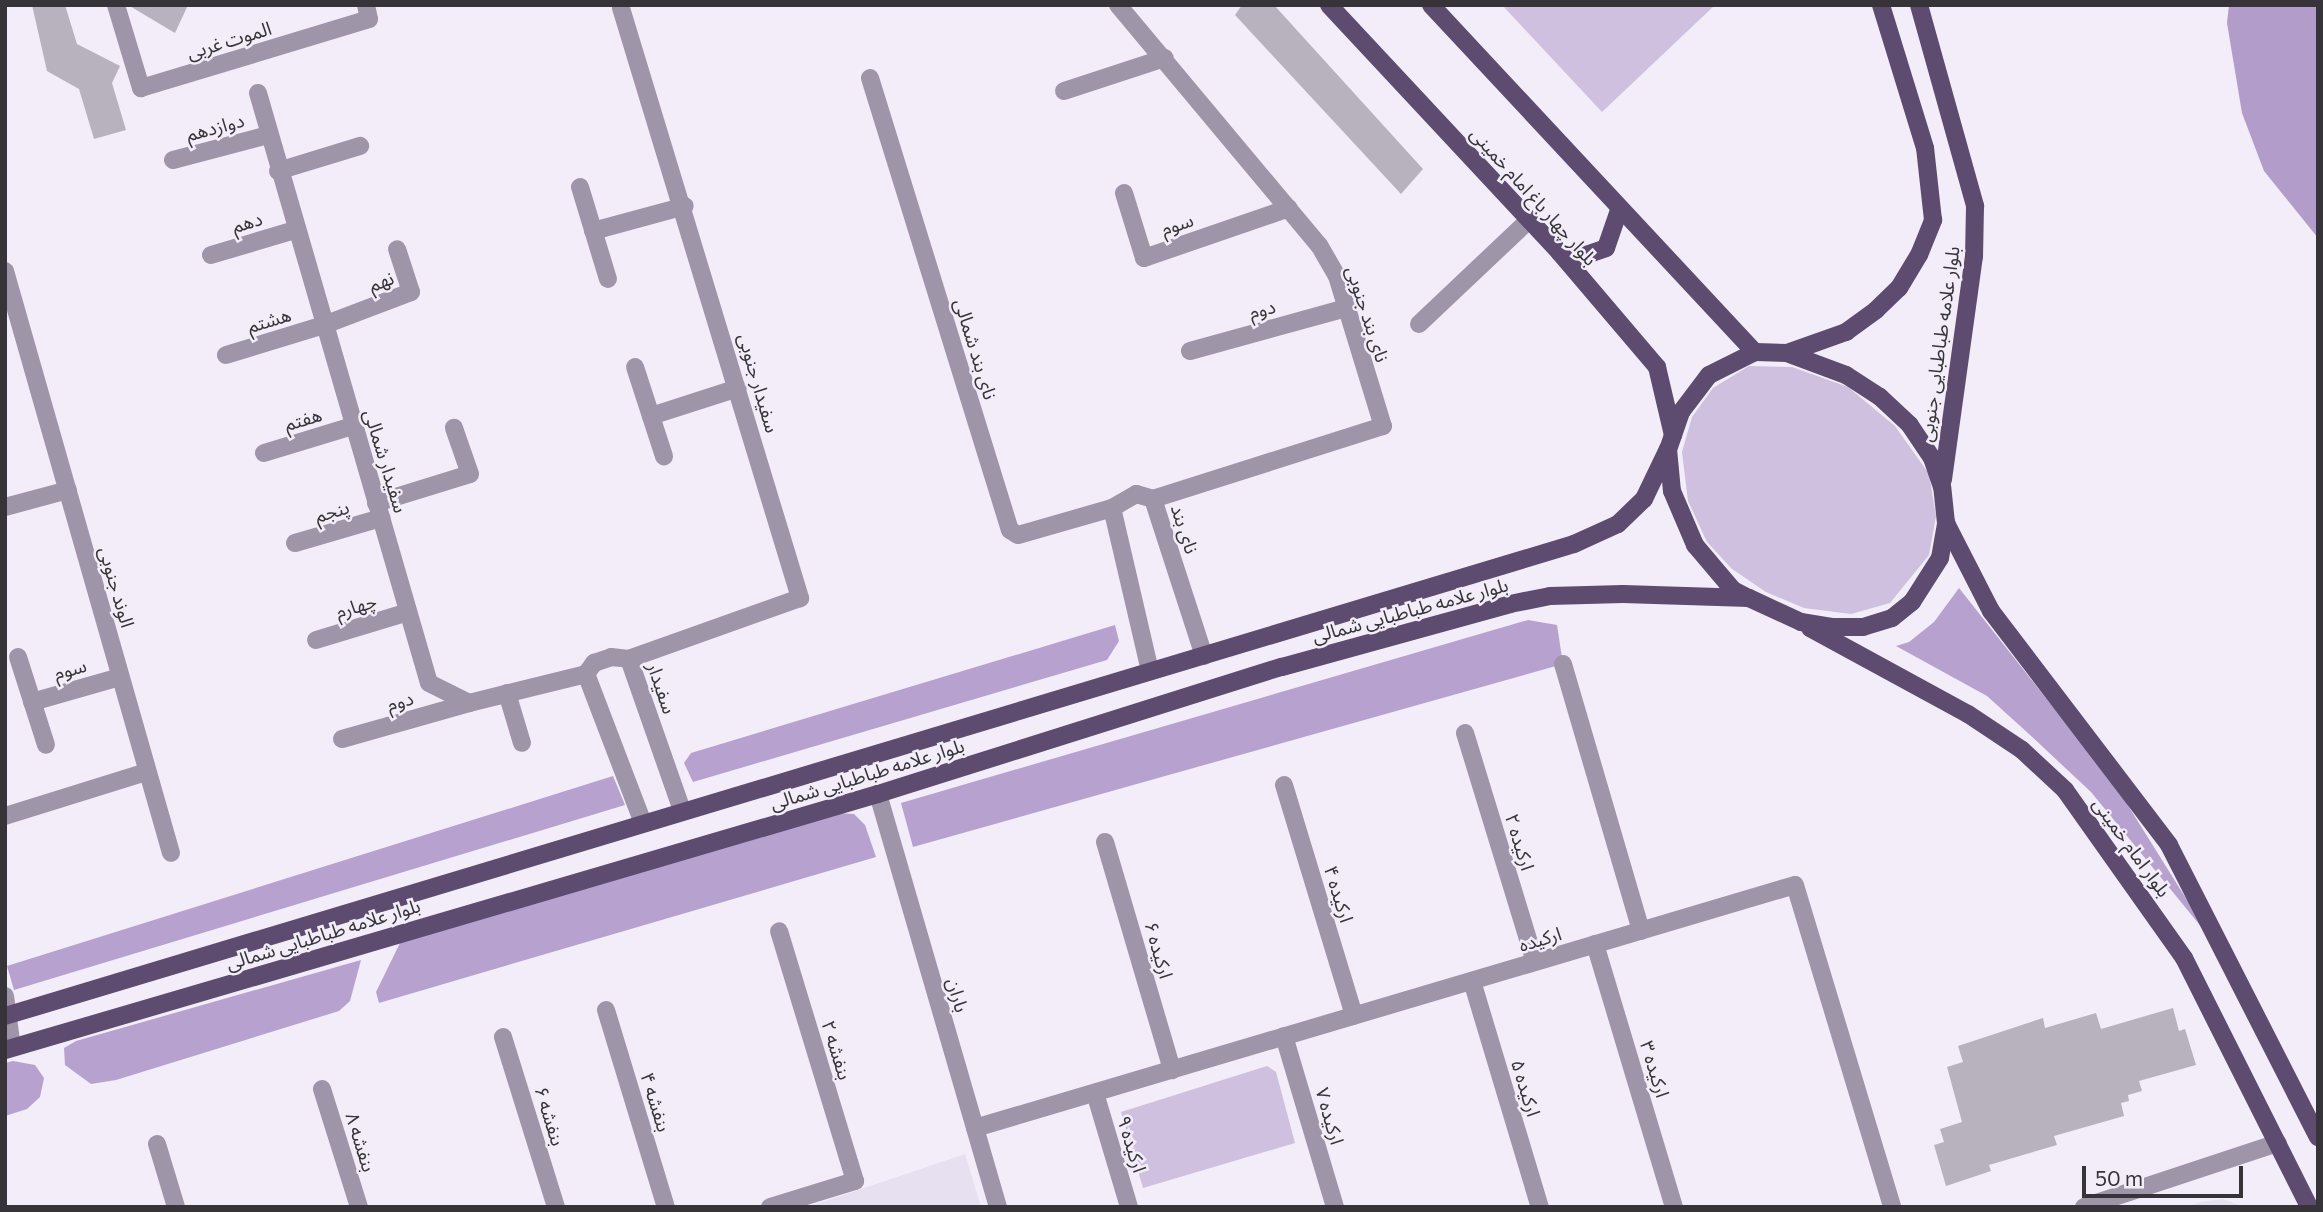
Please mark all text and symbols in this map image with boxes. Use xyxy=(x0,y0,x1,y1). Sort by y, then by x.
street label: الموت غربی xyxy=(184,16,274,64)
street label: دوازدهم xyxy=(183,108,247,146)
street label: بلوار چهار باغ امام خمینی xyxy=(1466,122,1602,270)
street label: دهم xyxy=(229,207,265,237)
street label: سوم xyxy=(1158,208,1196,240)
street label: بلوار علامه طباطبایی جنوبی xyxy=(1914,245,1964,443)
street label: نای بند جنوبی xyxy=(1342,263,1394,365)
street label: نهم xyxy=(365,266,397,296)
street label: دوم xyxy=(1246,295,1278,323)
street label: نای بند شمالی xyxy=(950,296,1002,402)
street label: هشتم xyxy=(244,303,294,337)
street label: سفیدار جنوبی xyxy=(734,331,784,435)
street label: هفتم xyxy=(281,403,325,435)
street label: سفیدار شمالی xyxy=(359,407,413,515)
street label: پنجم xyxy=(312,495,352,527)
street label: نای بند xyxy=(1166,501,1204,557)
street label: الوند جنوبی xyxy=(95,544,139,630)
street label: بلوار علامه طباطبایی شمالی xyxy=(1309,573,1511,647)
street label: چهارم xyxy=(333,589,379,623)
street label: سوم xyxy=(51,653,89,685)
street label: سفیدار xyxy=(643,659,681,717)
street label: دوم xyxy=(384,686,416,716)
street label: بلوار علامه طباطبایی شمالی xyxy=(767,734,967,814)
street label: بلوار امام خمینی xyxy=(2088,793,2176,901)
street label: ارکیده ۲ xyxy=(1501,811,1539,873)
street label: ارکیده ۴ xyxy=(1320,863,1358,925)
street label: بلوار علامه طباطبایی شمالی xyxy=(223,894,423,974)
street label: ارکیده ۶ xyxy=(1140,919,1178,981)
street label: ارکیده xyxy=(1516,922,1564,956)
street label: باران xyxy=(942,975,974,1015)
street label: بنفشه ۲ xyxy=(817,1018,857,1082)
street label: ارکیده ۳ xyxy=(1636,1038,1674,1100)
street label: ارکیده ۵ xyxy=(1507,1057,1545,1119)
street label: بنفشه ۴ xyxy=(636,1070,676,1134)
street label: بنفشه ۶ xyxy=(530,1084,570,1148)
street label: ارکیده ۷ xyxy=(1311,1085,1349,1147)
street label: بنفشه ۸ xyxy=(341,1110,381,1174)
street label: ارکیده ۹ xyxy=(1113,1113,1151,1175)
scale bar xyxy=(2085,1152,2246,1196)
text: 50 m xyxy=(2095,1165,2143,1190)

